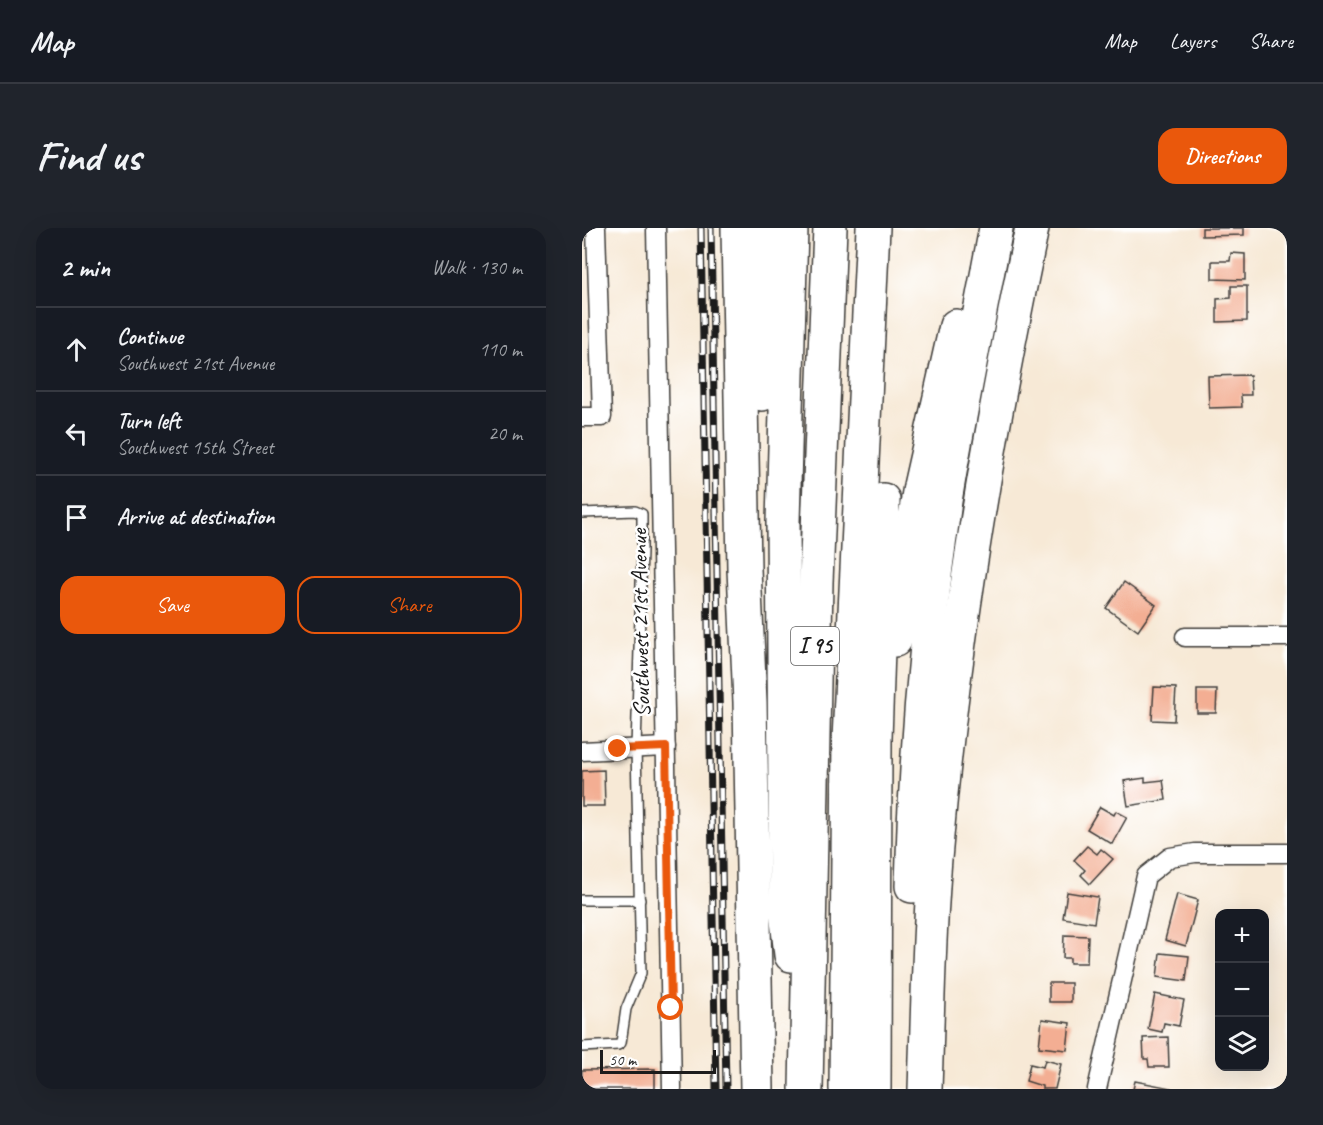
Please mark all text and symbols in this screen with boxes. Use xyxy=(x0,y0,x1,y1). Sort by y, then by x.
text: Map xyxy=(30,24,73,59)
text: Map xyxy=(1104,28,1137,54)
text: Layers xyxy=(1170,28,1216,54)
text: Share xyxy=(1249,28,1293,54)
button: Directions xyxy=(1158,128,1287,184)
text: Find us xyxy=(36,130,141,183)
text: 2 min xyxy=(60,251,110,284)
text: Walk · 130 m xyxy=(432,255,522,280)
text: Continue xyxy=(117,323,183,351)
icon: ahead xyxy=(60,333,93,366)
text: 110 m xyxy=(479,337,522,362)
text: Southwest 21st Avenue xyxy=(117,351,274,376)
text: Turn left xyxy=(117,407,181,435)
icon: left xyxy=(60,417,93,450)
text: 20 m xyxy=(488,421,522,446)
text: Southwest 15th Street xyxy=(117,435,274,460)
icon: arrive xyxy=(60,501,93,534)
text: Arrive at destination xyxy=(117,503,274,531)
street label: Southwest 21st Avenue xyxy=(623,526,657,718)
button: Save xyxy=(60,576,285,634)
button: Share xyxy=(297,576,522,634)
road number: I 95 xyxy=(791,627,839,665)
route end xyxy=(604,735,630,761)
map controls xyxy=(1215,909,1269,1071)
button: + xyxy=(1215,909,1269,963)
button: − xyxy=(1215,963,1269,1017)
route start xyxy=(657,994,683,1020)
button: layers xyxy=(1215,1017,1269,1071)
scale bar xyxy=(600,1047,716,1074)
text: 50 m xyxy=(609,1050,636,1070)

